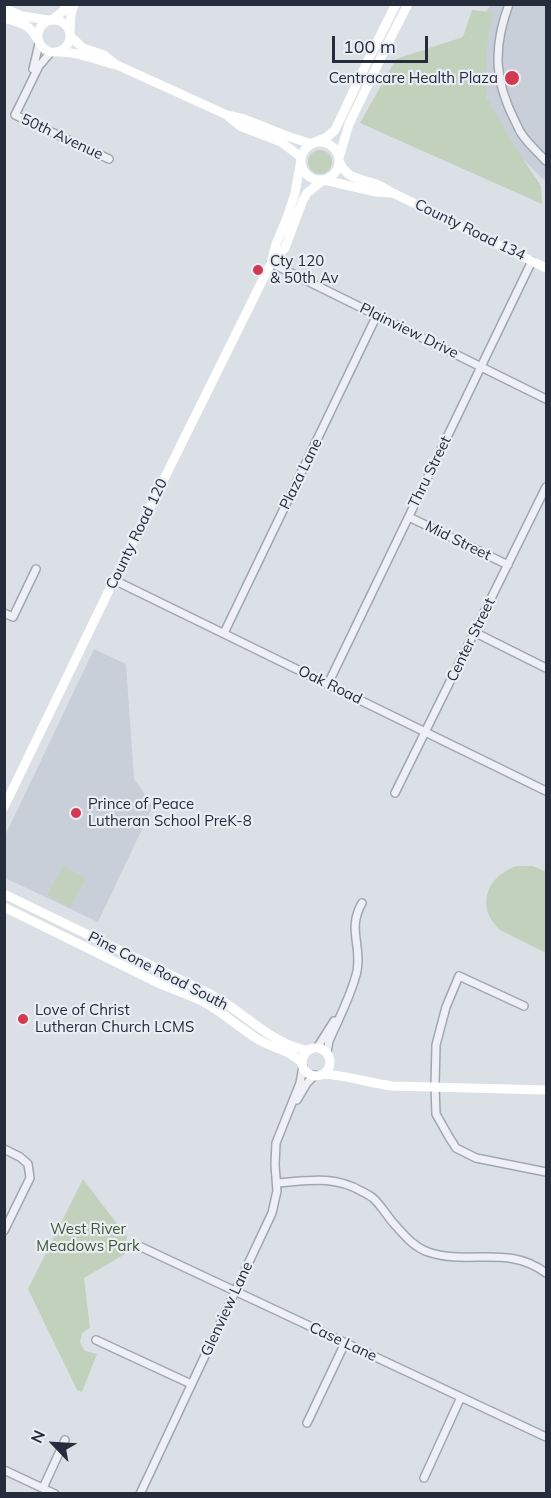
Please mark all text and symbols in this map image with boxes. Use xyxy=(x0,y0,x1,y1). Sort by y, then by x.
scale bar xyxy=(335,24,431,62)
text: 100 m xyxy=(343,35,396,58)
place label: Centracare Health Plaza xyxy=(329,69,498,87)
marker: Centracare Health Plaza xyxy=(503,69,521,87)
street label: 50th Avenue xyxy=(18,110,106,164)
street label: County Road 134 xyxy=(412,195,528,265)
place label: Cty 120 & 50th Av xyxy=(270,252,339,287)
marker: Cty 120 & 50th Av xyxy=(251,263,265,277)
street label: Plainview Drive xyxy=(357,299,461,363)
street label: Thru Street xyxy=(405,433,455,511)
street label: Plaza Lane xyxy=(276,435,326,513)
street label: County Road 120 xyxy=(102,476,172,592)
street label: Mid Street xyxy=(422,517,494,565)
street label: Center Street xyxy=(443,595,499,685)
street label: Oak Road xyxy=(295,662,365,708)
place label: Prince of Peace Lutheran School PreK-8 xyxy=(88,795,252,830)
marker: Prince of Peace Lutheran School PreK-8 xyxy=(69,806,83,820)
street label: Pine Cone Road South xyxy=(85,928,231,1014)
place label: Love of Christ Lutheran Church LCMS xyxy=(35,1001,194,1036)
marker: Love of Christ Lutheran Church LCMS xyxy=(16,1012,30,1026)
park label: West River Meadows Park xyxy=(36,1220,140,1255)
street label: Glenview Lane xyxy=(197,1259,257,1359)
street label: Case Lane xyxy=(306,1318,380,1366)
north arrow xyxy=(24,1414,84,1474)
text: N xyxy=(26,1427,49,1446)

